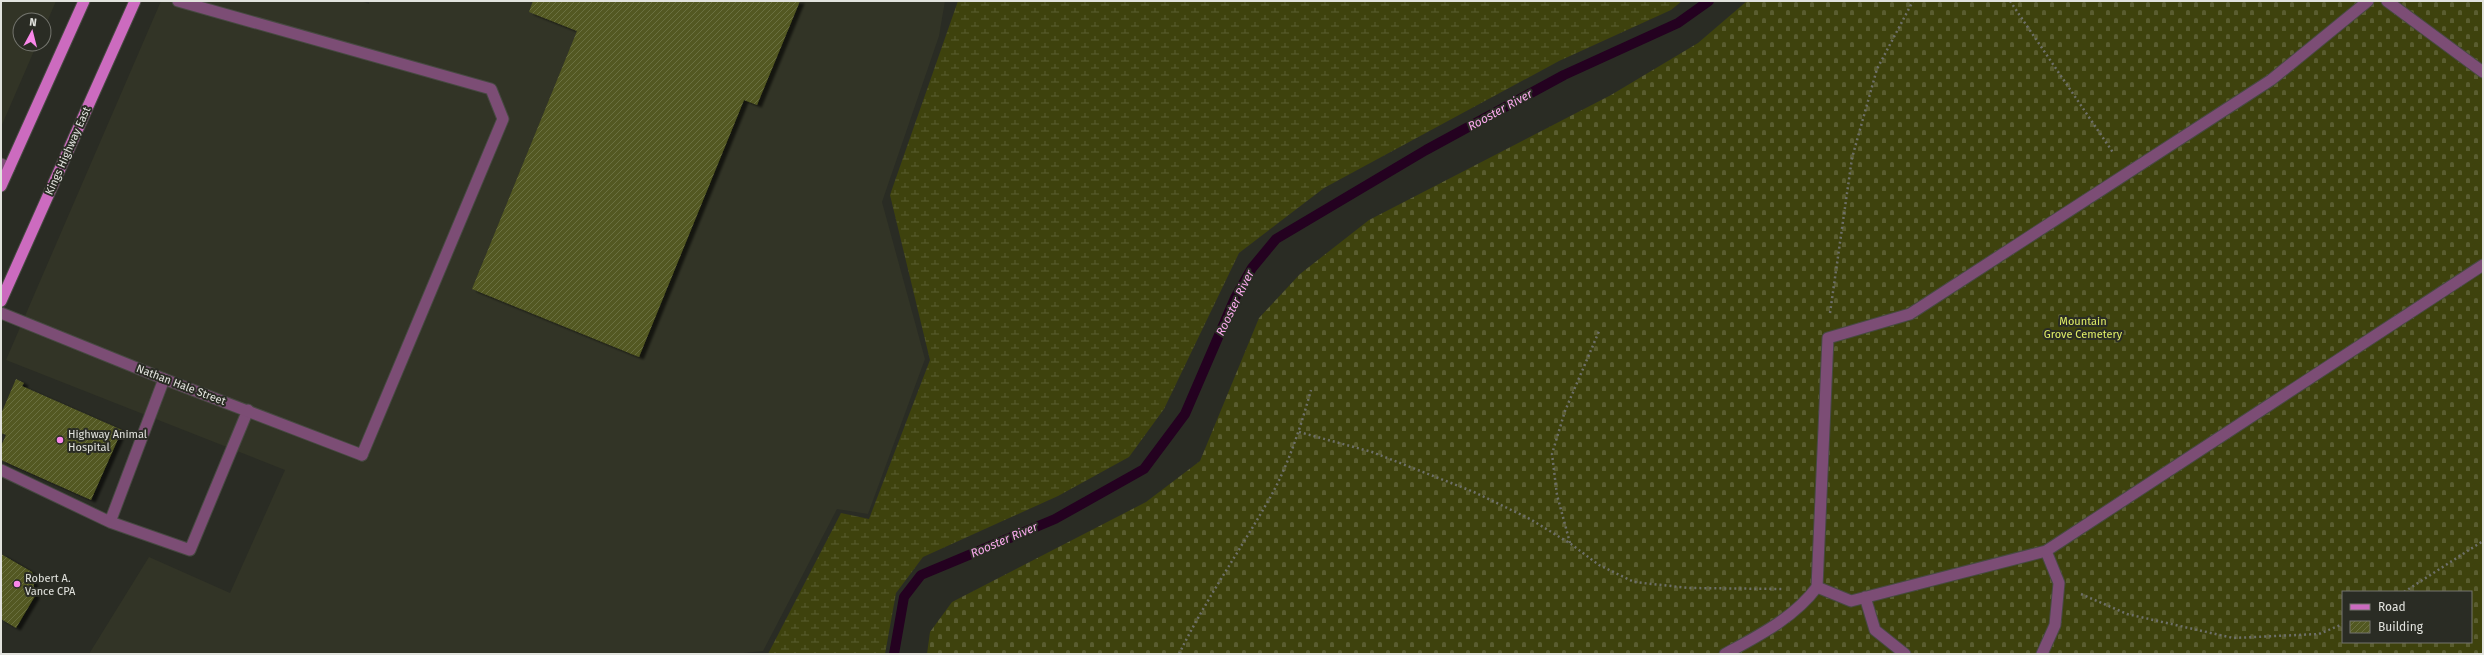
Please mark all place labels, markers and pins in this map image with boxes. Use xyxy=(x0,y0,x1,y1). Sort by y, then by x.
place label: Highway Animal Hospital xyxy=(68,428,147,454)
marker: Highway Animal Hospital xyxy=(55,435,65,445)
place label: Robert A. Vance CPA xyxy=(25,572,76,598)
marker: Robert A. Vance CPA xyxy=(12,579,22,589)

